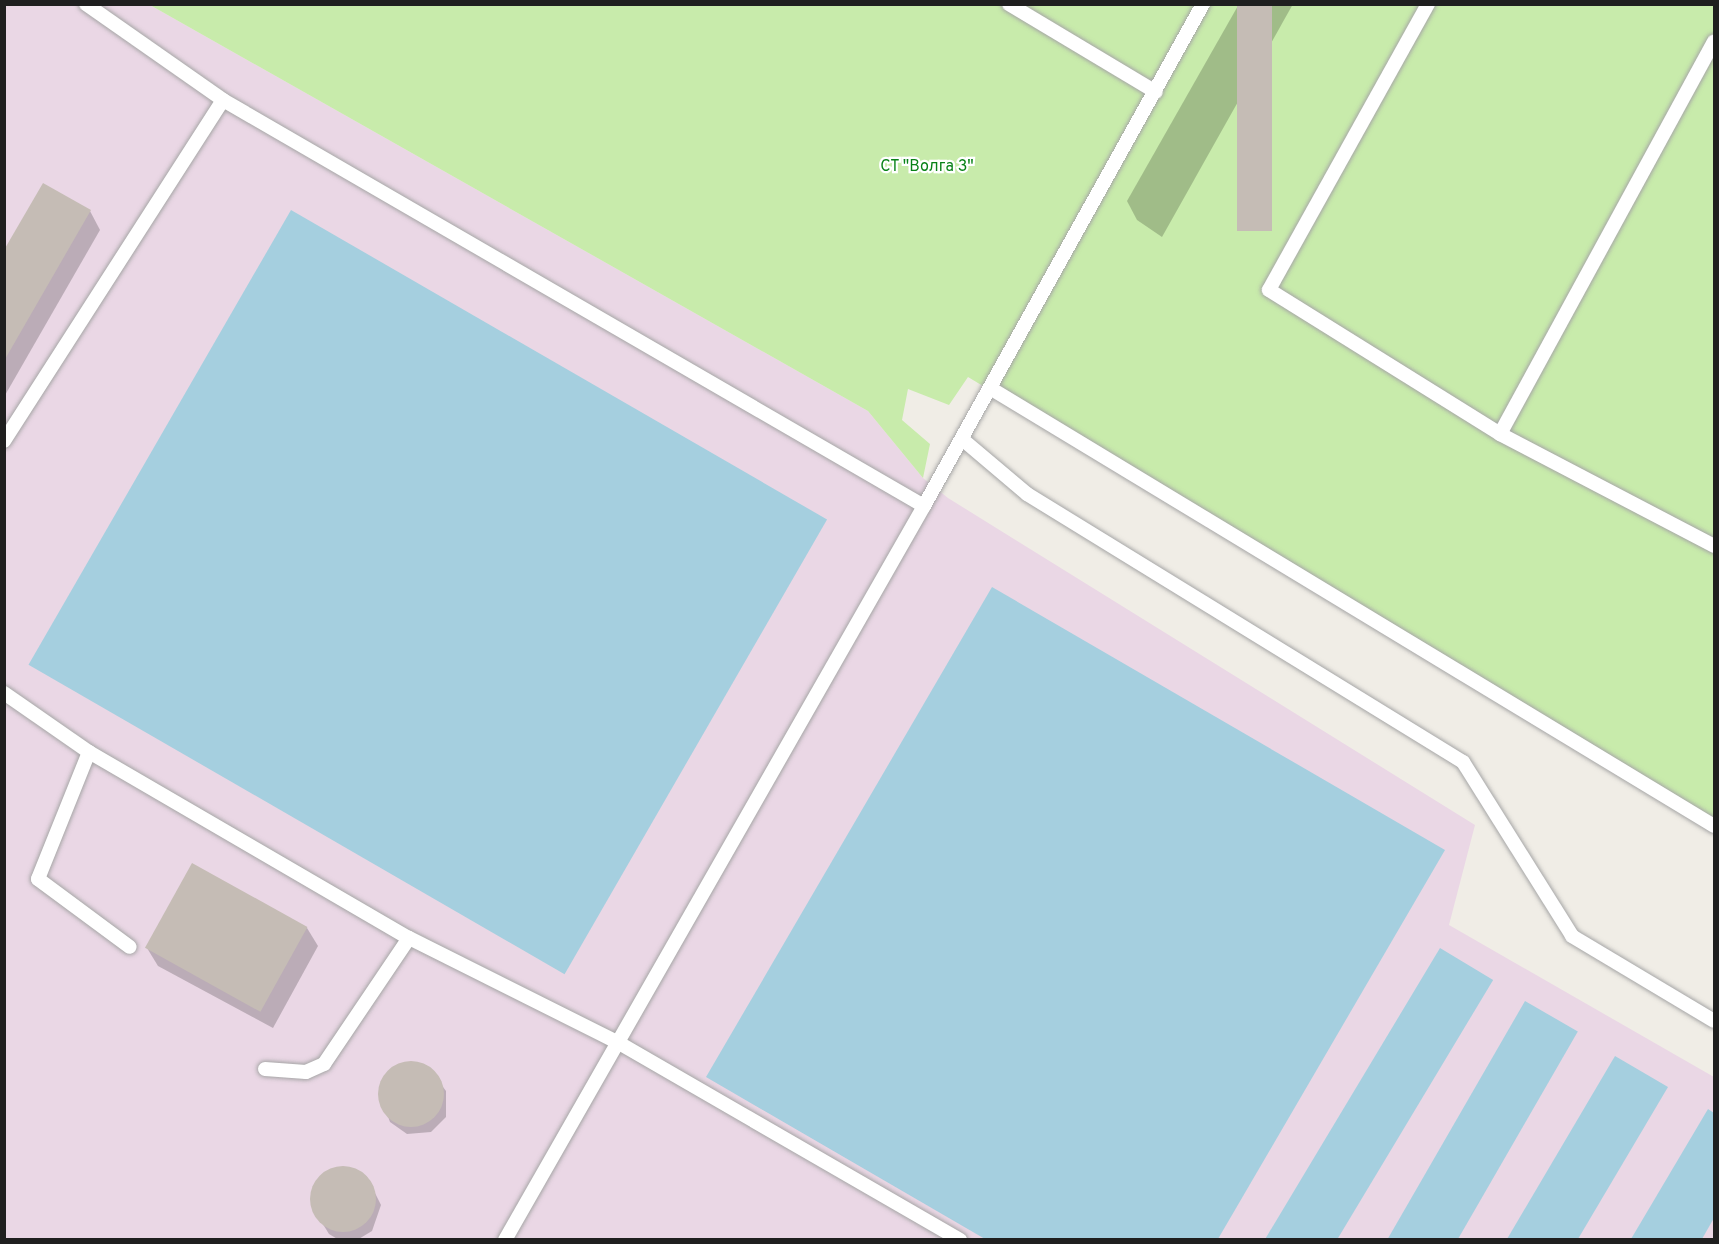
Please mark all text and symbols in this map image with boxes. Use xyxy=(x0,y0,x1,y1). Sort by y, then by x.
park label: СТ "Волга 3" xyxy=(880,157,974,177)

